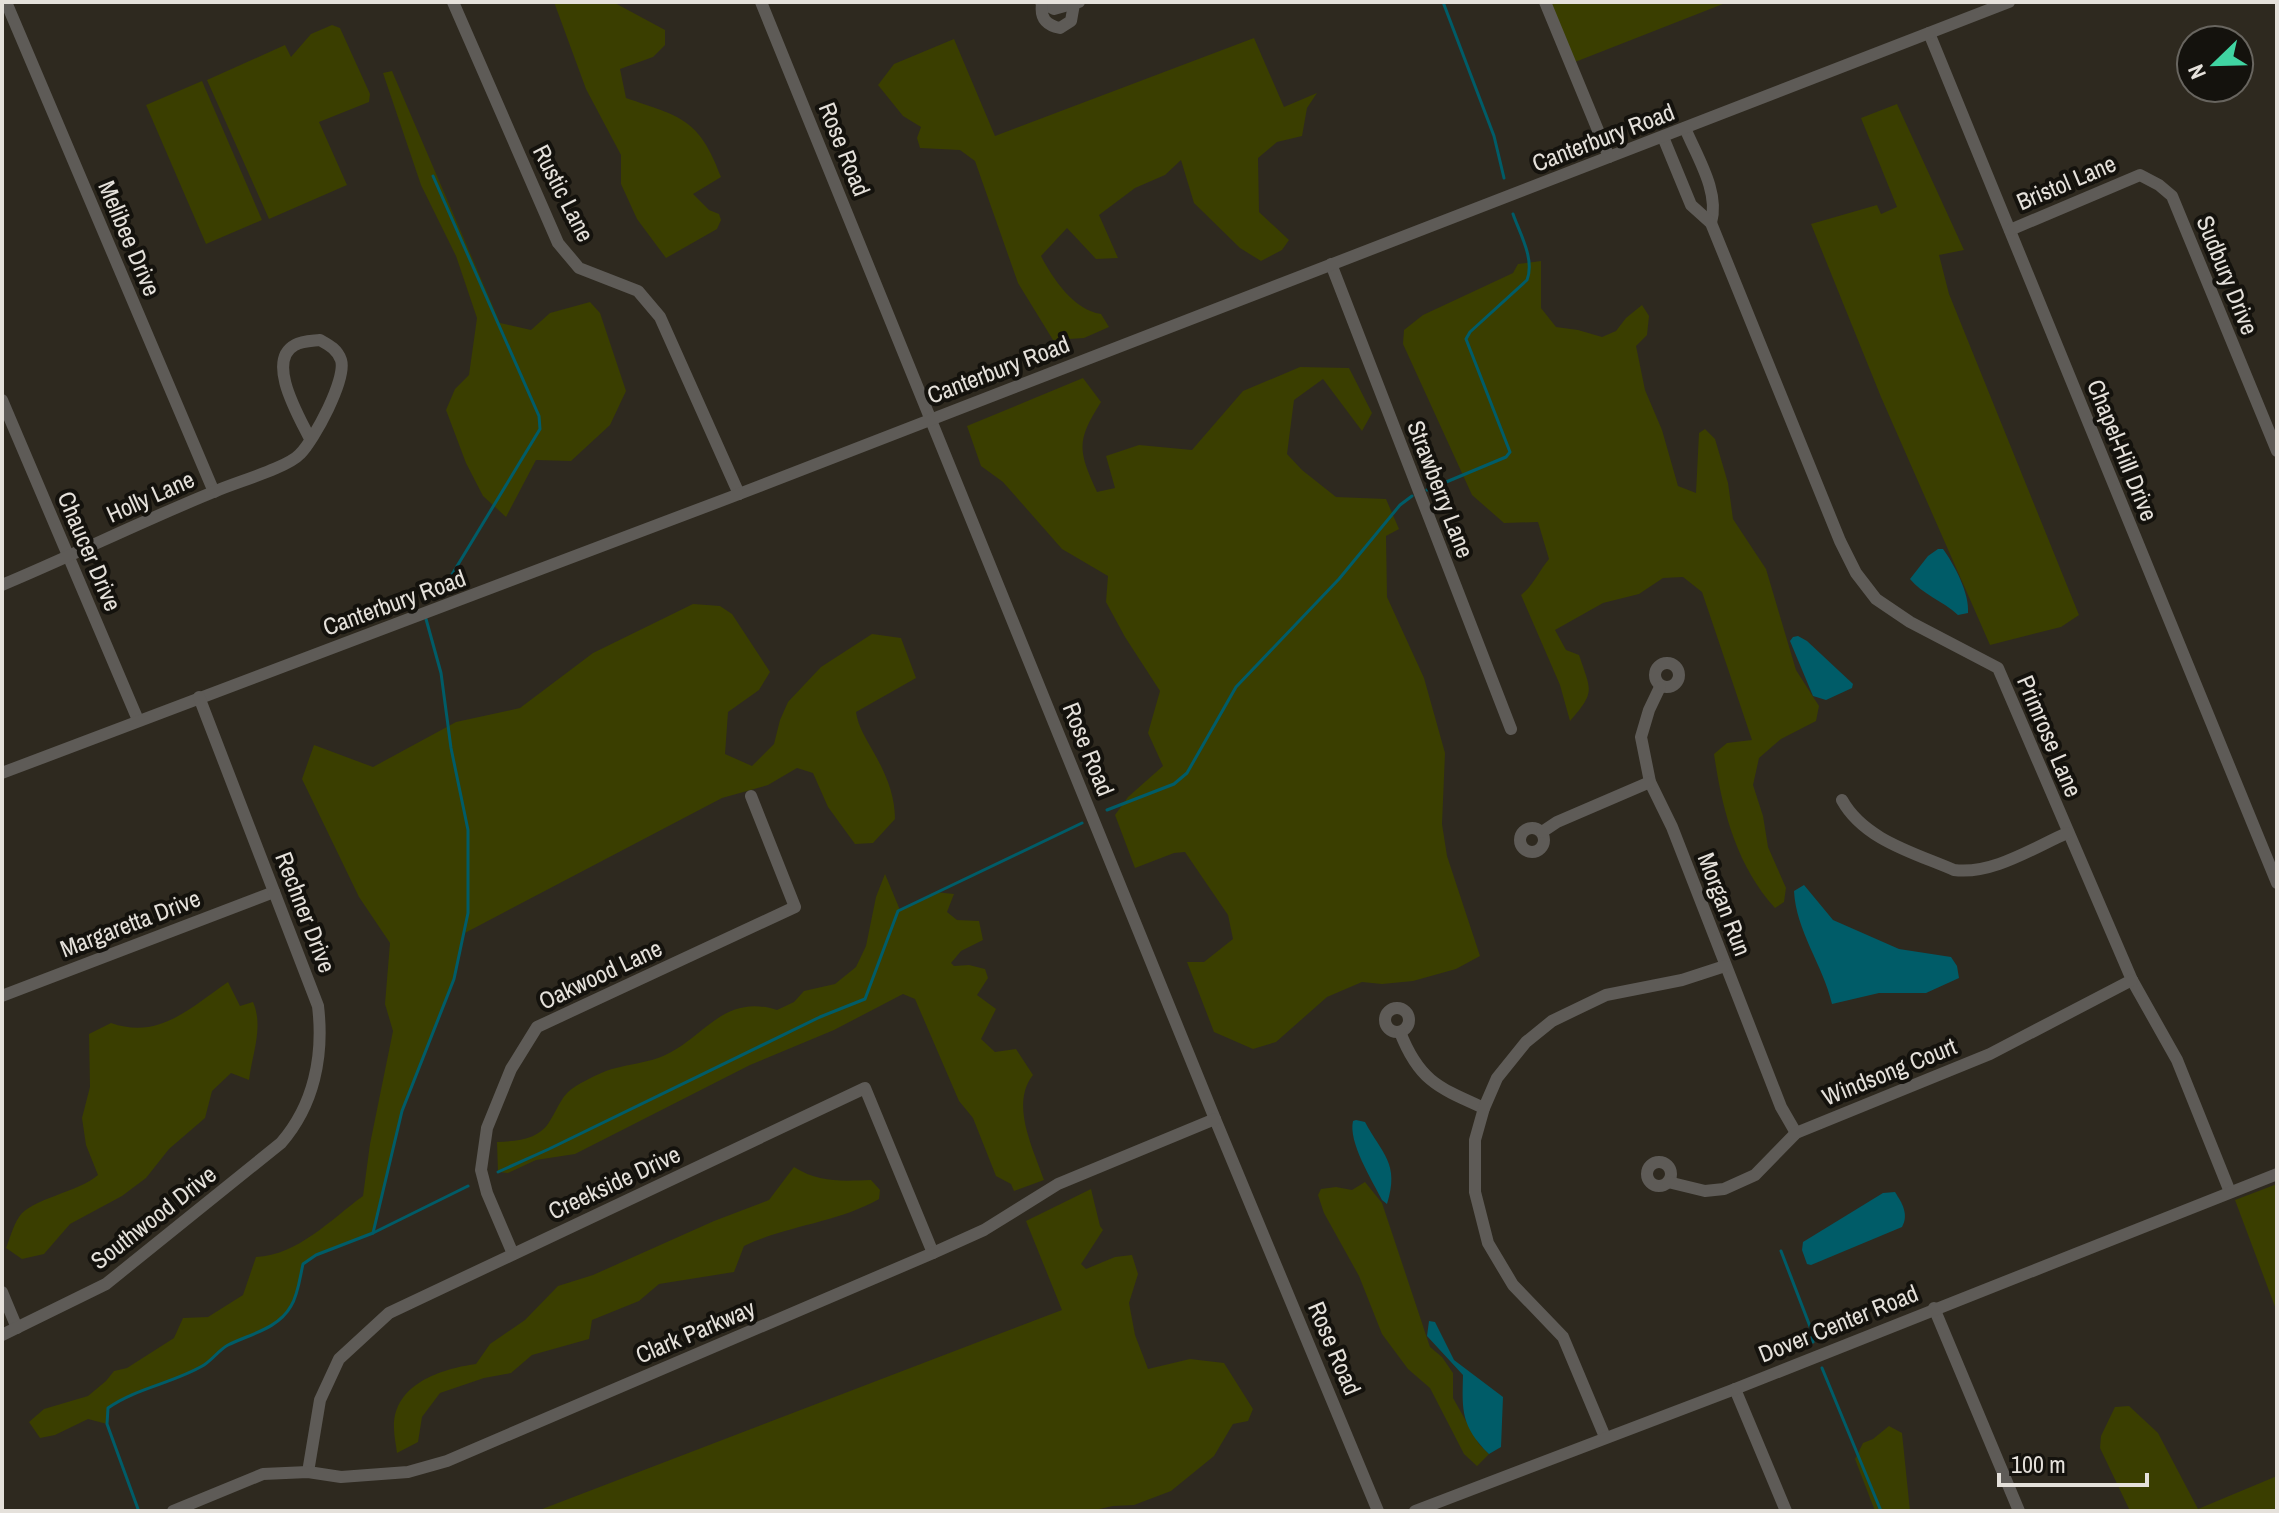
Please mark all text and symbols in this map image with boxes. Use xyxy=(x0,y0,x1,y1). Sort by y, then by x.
north arrow xyxy=(2175,24,2255,104)
text: N xyxy=(2180,60,2213,84)
street label: Canterbury Road xyxy=(1527,95,1679,179)
street label: Rose Road xyxy=(812,97,878,201)
street label: Rustic Lane xyxy=(526,139,602,247)
street label: Bristol Lane xyxy=(2011,147,2121,217)
street label: Melibee Drive xyxy=(91,175,169,301)
street label: Sudbury Drive xyxy=(2190,211,2266,339)
street label: Canterbury Road xyxy=(922,327,1074,411)
street label: Chapel-Hill Drive xyxy=(2080,375,2166,525)
street label: Strawberry Lane xyxy=(1400,416,1482,562)
street label: Holly Lane xyxy=(101,462,199,530)
street label: Chaucer Drive xyxy=(50,486,130,616)
street label: Canterbury Road xyxy=(318,561,470,643)
street label: Primrose Lane xyxy=(2010,670,2090,802)
street label: Rose Road xyxy=(1056,697,1122,801)
street label: Rechner Drive xyxy=(268,847,344,977)
street label: Morgan Run xyxy=(1691,848,1759,960)
street label: Margaretta Drive xyxy=(55,882,205,964)
street label: Oakwood Lane xyxy=(533,932,667,1016)
street label: Windsong Court xyxy=(1817,1029,1961,1112)
street label: Creekside Drive xyxy=(543,1137,685,1227)
street label: Southwood Drive xyxy=(84,1158,222,1276)
street label: Dover Center Road xyxy=(1753,1276,1923,1370)
street label: Clark Parkway xyxy=(630,1291,760,1371)
street label: Rose Road xyxy=(1301,1296,1369,1400)
scale bar xyxy=(1999,1437,2147,1487)
text: 100 m xyxy=(2011,1448,2066,1480)

